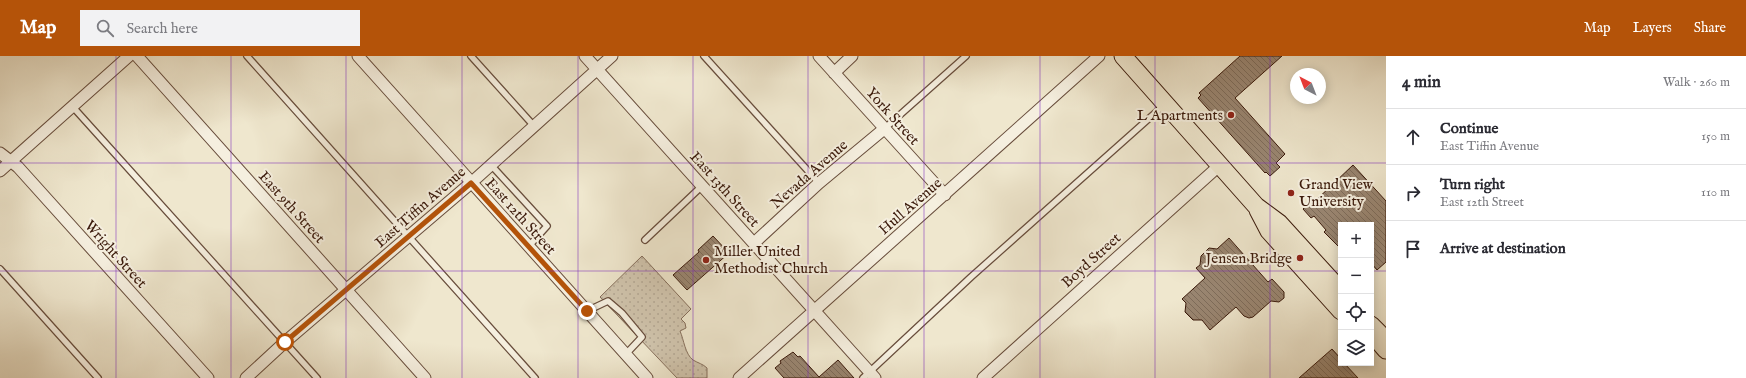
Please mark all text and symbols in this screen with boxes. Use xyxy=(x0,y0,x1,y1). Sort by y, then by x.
search box xyxy=(80,10,360,46)
text: Map xyxy=(20,16,56,40)
icon: search xyxy=(94,17,116,39)
text: Search here xyxy=(126,19,198,38)
text: Map xyxy=(1584,19,1611,37)
text: Layers xyxy=(1633,19,1672,37)
text: Share xyxy=(1694,19,1726,37)
north arrow xyxy=(1290,68,1326,104)
text: 4 min xyxy=(1402,72,1441,93)
text: Walk · 260 m xyxy=(1663,74,1730,91)
street label: York Street xyxy=(862,83,924,149)
place label: L Apartments xyxy=(1137,106,1223,125)
marker: L Apartments xyxy=(1226,110,1236,120)
text: Continue xyxy=(1440,119,1498,138)
icon: ahead xyxy=(1402,126,1424,148)
text: 150 m xyxy=(1701,128,1730,145)
street label: Nevada Avenue xyxy=(767,136,852,213)
text: East Tiffin Avenue xyxy=(1440,138,1539,155)
street label: East 13th Street xyxy=(686,148,764,231)
street label: East Tiffin Avenue xyxy=(371,163,470,252)
street label: East 9th Street xyxy=(254,167,329,247)
street label: East 12th Street xyxy=(481,174,560,259)
street label: Hull Avenue xyxy=(875,174,946,239)
place label: Grand View University xyxy=(1299,175,1374,211)
text: Turn right xyxy=(1440,175,1505,194)
icon: right xyxy=(1402,182,1424,204)
text: 110 m xyxy=(1701,184,1730,201)
marker: Grand View University xyxy=(1286,188,1296,198)
text: East 12th Street xyxy=(1440,194,1524,211)
street label: Wright Street xyxy=(80,216,151,292)
map controls xyxy=(1338,222,1374,366)
button: + xyxy=(1338,222,1374,258)
street label: Boyd Street xyxy=(1058,229,1125,292)
icon: arrive xyxy=(1402,238,1424,260)
text: Arrive at destination xyxy=(1440,239,1566,258)
place label: Miller United Methodist Church xyxy=(714,242,828,278)
place label: Jensen Bridge xyxy=(1204,249,1292,268)
marker: Jensen Bridge xyxy=(1295,253,1305,263)
marker: Miller United Methodist Church xyxy=(701,255,711,265)
button: − xyxy=(1338,258,1374,294)
button: locate xyxy=(1338,294,1374,330)
route end xyxy=(578,302,596,320)
button: layers xyxy=(1338,330,1374,366)
route start xyxy=(276,333,294,351)

